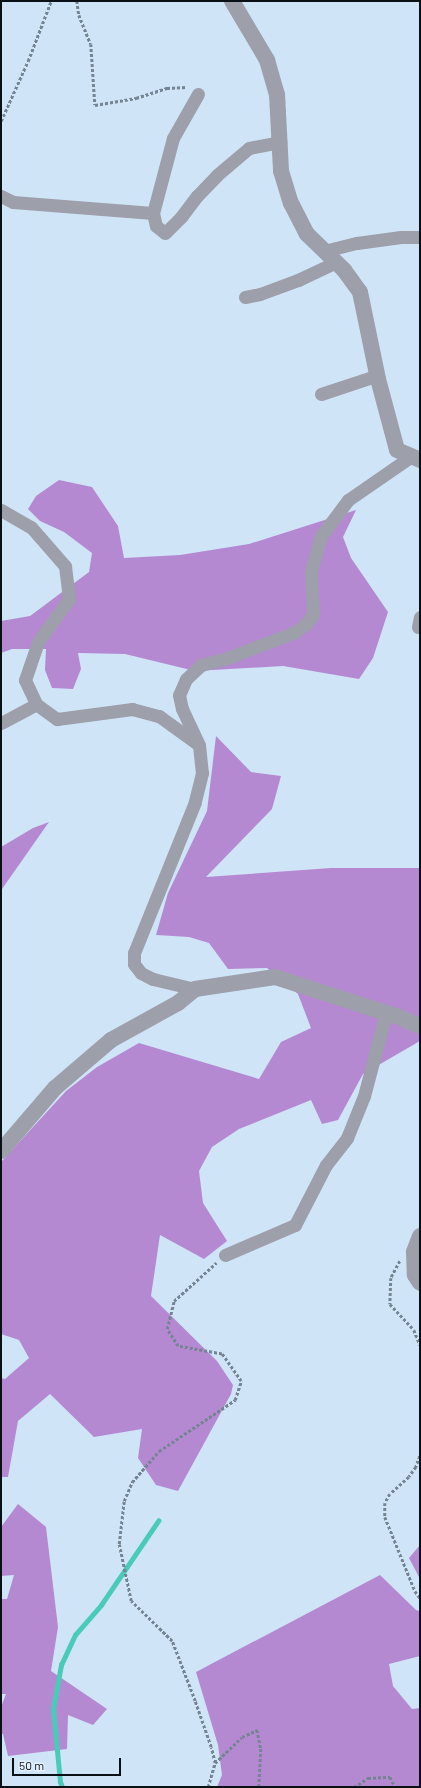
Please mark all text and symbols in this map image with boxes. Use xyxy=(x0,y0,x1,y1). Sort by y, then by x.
scale bar xyxy=(14,1750,123,1776)
text: 50 m xyxy=(19,1758,44,1772)

